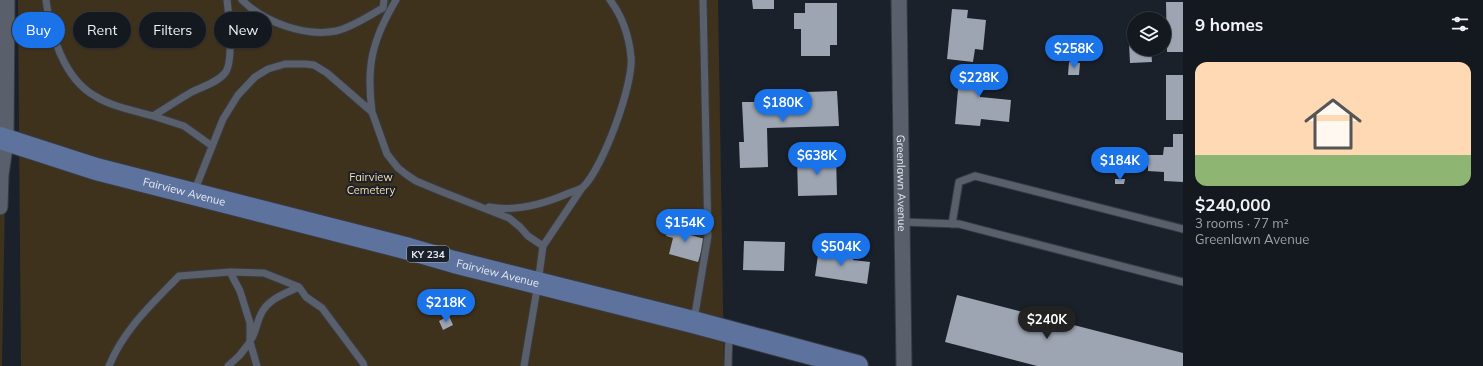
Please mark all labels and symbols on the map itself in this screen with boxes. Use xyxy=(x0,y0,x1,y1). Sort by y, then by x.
pin: $258K xyxy=(1046,35,1102,69)
pin: $228K xyxy=(951,64,1007,98)
pin: $180K xyxy=(755,89,811,123)
street label: Greenlawn Avenue xyxy=(894,134,909,231)
pin: $638K xyxy=(789,142,845,176)
pin: $184K xyxy=(1092,147,1148,181)
park label: Fairview Cemetery xyxy=(347,170,396,197)
street label: Fairview Avenue xyxy=(142,174,227,209)
pin: $154K xyxy=(657,209,713,243)
pin: $504K xyxy=(813,233,869,267)
road number: KY 234 xyxy=(407,246,449,262)
street label: Fairview Avenue xyxy=(455,256,541,290)
pin: $218K xyxy=(418,289,474,323)
pin: $240K xyxy=(1019,306,1075,340)

